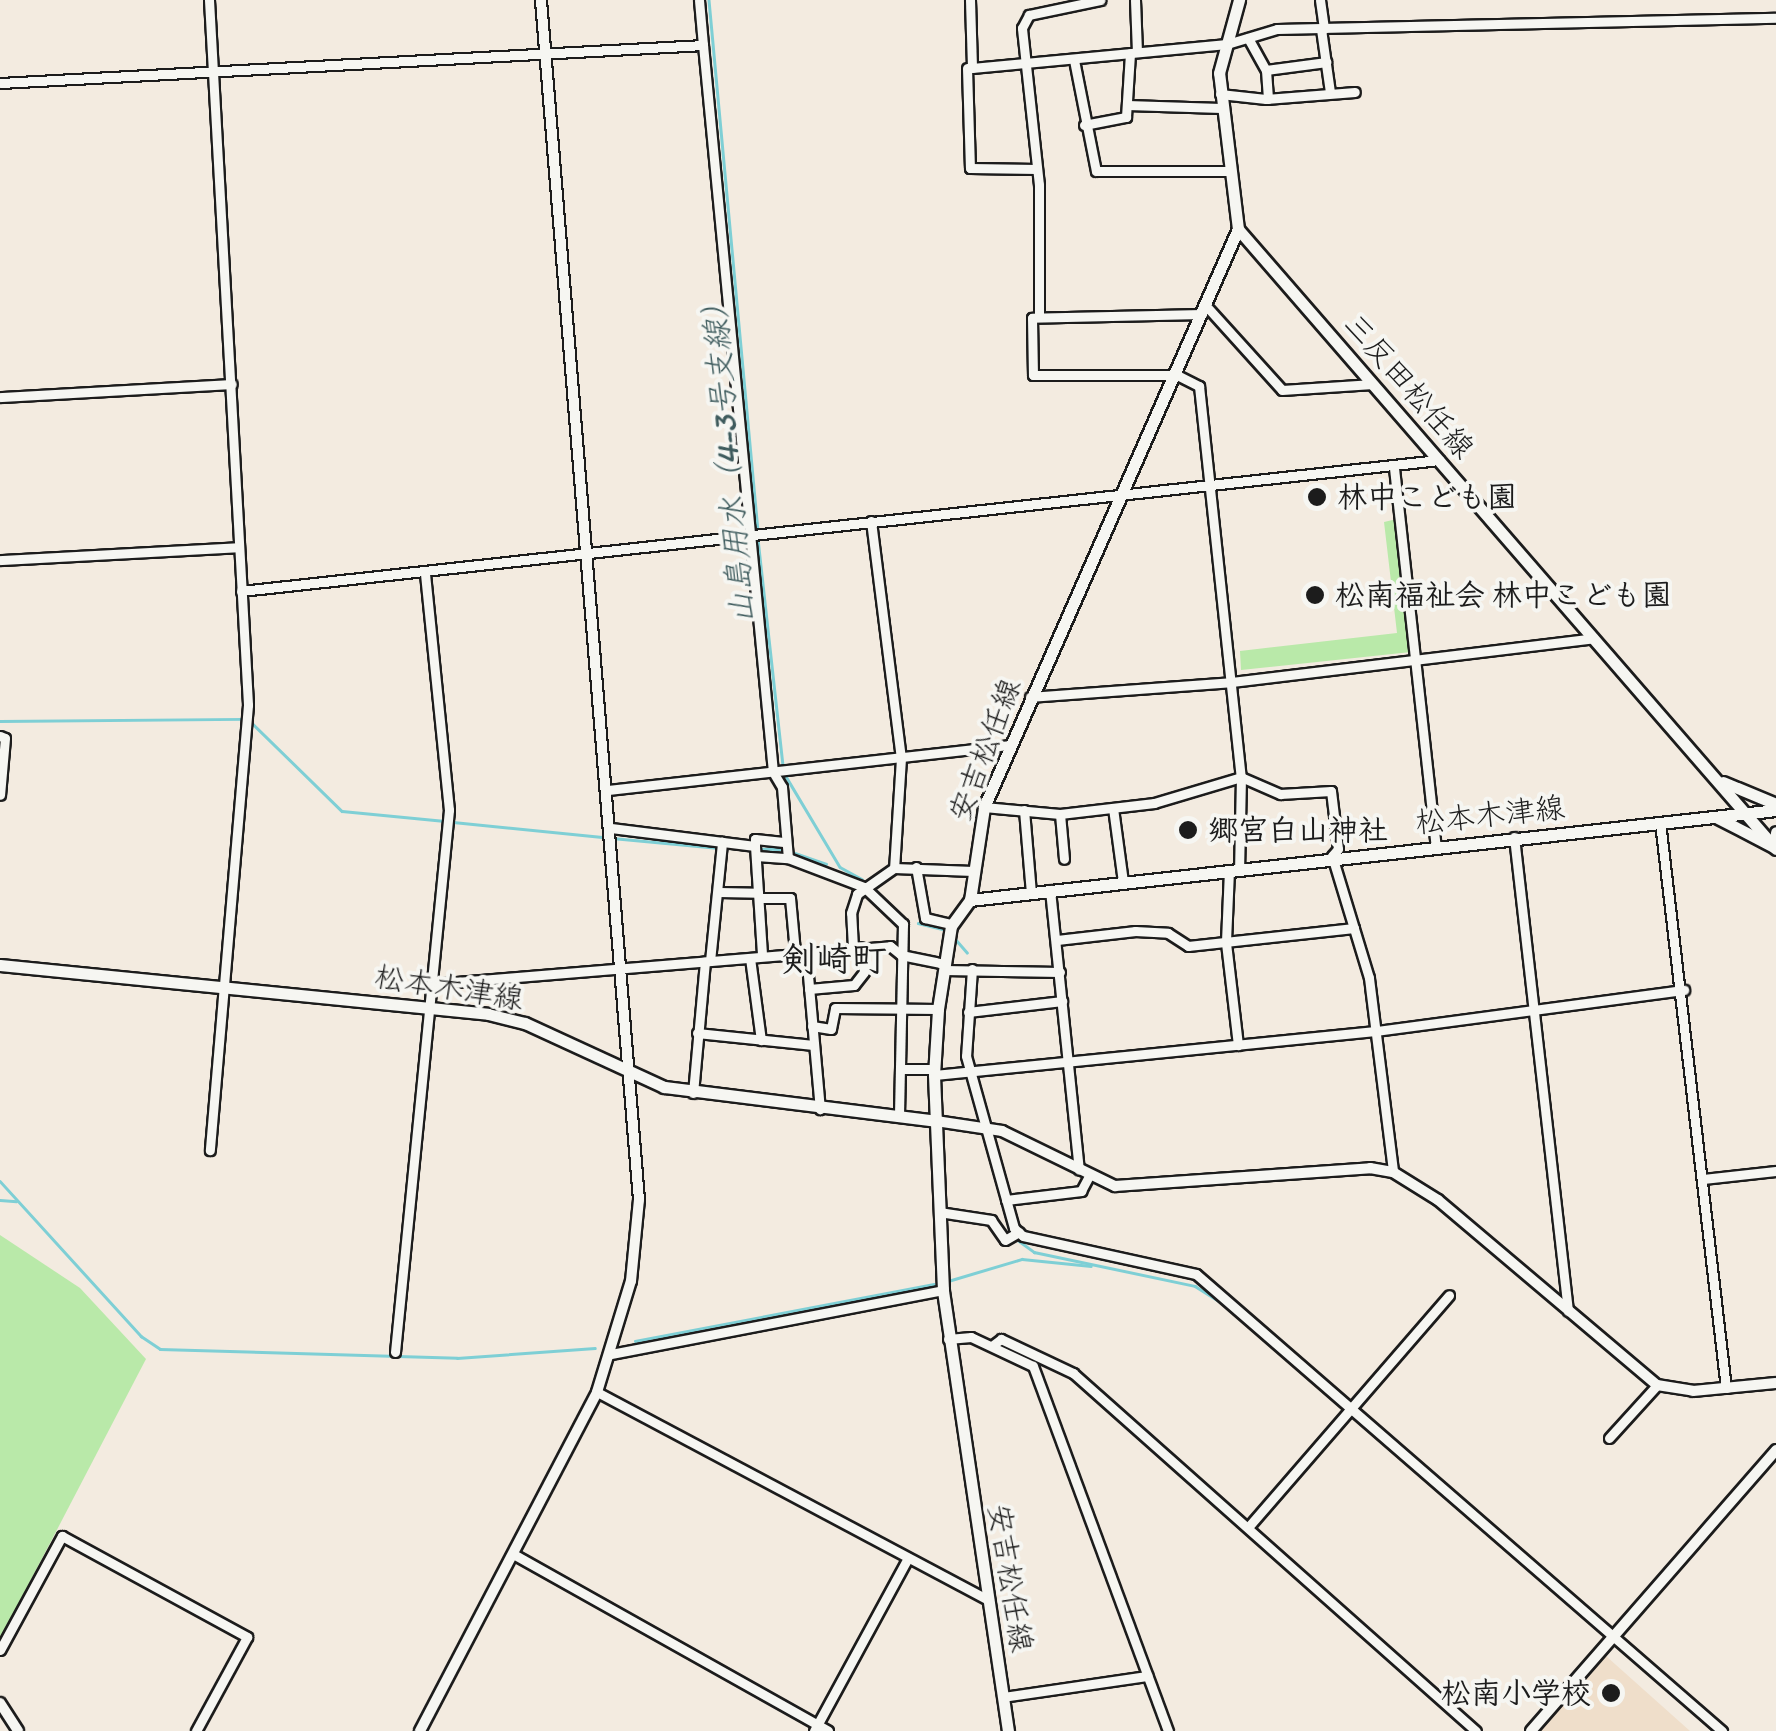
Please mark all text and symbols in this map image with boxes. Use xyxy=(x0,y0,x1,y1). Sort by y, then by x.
water label: 山島用水（4-3号支線） xyxy=(694,286,762,626)
street label: 三反田松任線 xyxy=(1336,306,1482,466)
place label: 林中こども園 xyxy=(1337,479,1517,515)
marker: 林中こども園 xyxy=(1306,486,1328,508)
place label: 松南福祉会 林中こども園 xyxy=(1335,577,1672,613)
marker: 松南福祉会 林中こども園 xyxy=(1304,584,1326,606)
street label: 安吉松任線 xyxy=(941,674,1029,826)
street label: 松本木津線 xyxy=(1414,789,1566,841)
place label: 郷宮白山神社 xyxy=(1208,812,1388,848)
marker: 郷宮白山神社 xyxy=(1177,819,1199,841)
district label: 剣崎町 xyxy=(782,938,886,980)
street label: 松本木津線 xyxy=(372,958,526,1018)
street label: 安吉松任線 xyxy=(980,1501,1040,1655)
place label: 松南小学校 xyxy=(1441,1675,1591,1711)
marker: 松南小学校 xyxy=(1600,1682,1622,1704)

